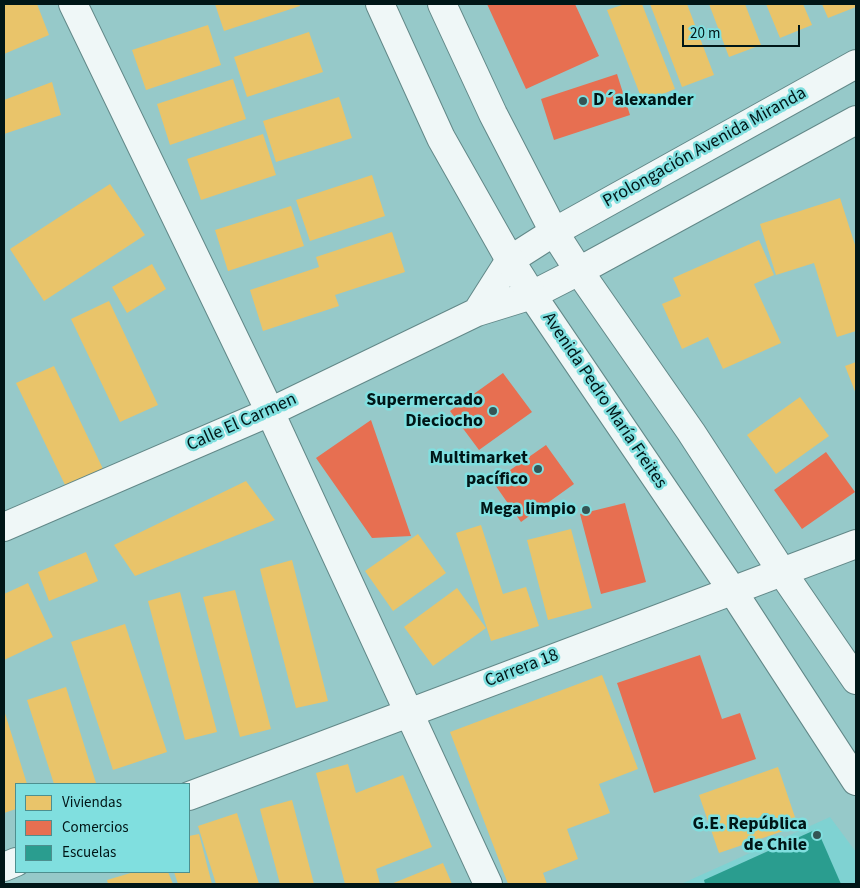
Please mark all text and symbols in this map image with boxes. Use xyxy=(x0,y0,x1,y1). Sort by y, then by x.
scale bar xyxy=(685,15,802,47)
text: 20 m xyxy=(690,23,720,44)
street label: Prolongación Avenida Miranda xyxy=(600,83,810,213)
place label: D´alexander xyxy=(593,90,694,112)
marker: D´alexander xyxy=(577,95,589,107)
street label: Avenida Pedro María Freites xyxy=(537,309,671,493)
street label: Calle El Carmen xyxy=(184,389,300,457)
place label: Supermercado Dieciocho xyxy=(366,390,483,432)
marker: Supermercado Dieciocho xyxy=(487,405,499,417)
place label: Multimarket pacífico xyxy=(430,448,528,490)
marker: Multimarket pacífico xyxy=(532,463,544,475)
place label: Mega limpio xyxy=(480,499,576,521)
marker: Mega limpio xyxy=(580,504,592,516)
street label: Carrera 18 xyxy=(482,645,562,693)
legend xyxy=(15,783,190,873)
text: Viviendas xyxy=(62,792,122,813)
place label: G.E. República de Chile xyxy=(692,814,807,856)
text: Comercios xyxy=(62,817,129,838)
marker: G.E. República de Chile xyxy=(811,829,823,841)
text: Escuelas xyxy=(62,842,116,863)

